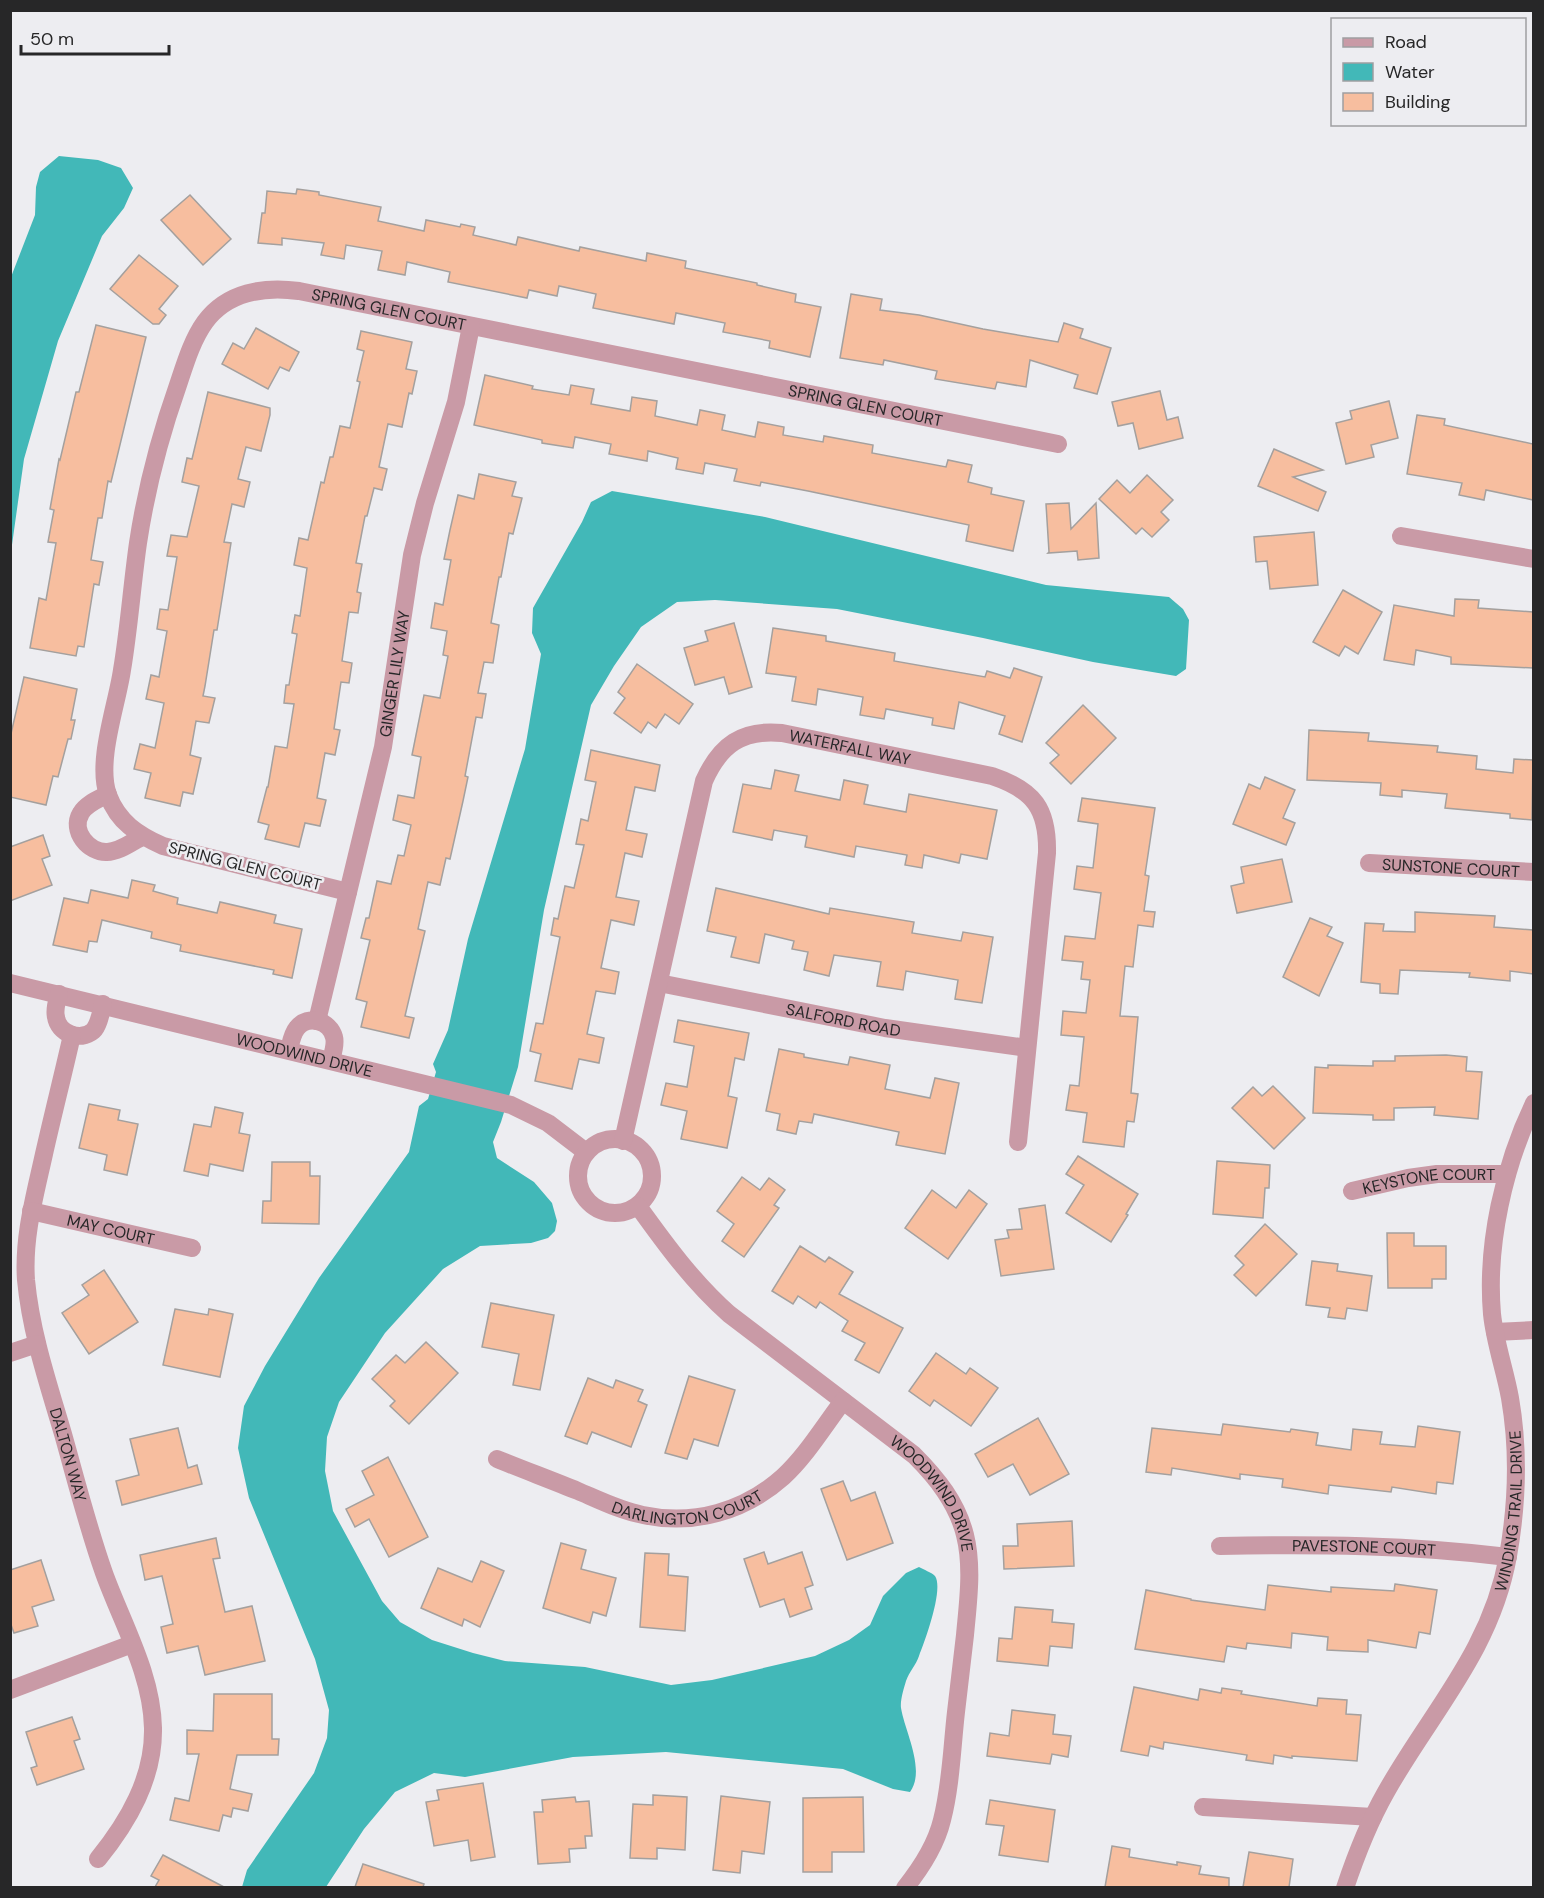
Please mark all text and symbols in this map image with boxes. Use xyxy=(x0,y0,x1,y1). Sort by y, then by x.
scale bar xyxy=(21,18,170,56)
legend xyxy=(1331,18,1526,126)
text: 50 m xyxy=(30,27,74,51)
text: Road xyxy=(1385,30,1427,54)
text: Water xyxy=(1385,60,1435,84)
text: Building xyxy=(1385,90,1450,114)
street label: SPRING GLEN COURT xyxy=(310,283,468,335)
street label: SPRING GLEN COURT xyxy=(786,379,945,431)
street label: GINGER LILY WAY xyxy=(374,609,414,738)
street label: WATERFALL WAY xyxy=(787,724,913,770)
street label: SPRING GLEN COURT xyxy=(166,837,324,895)
street label: SUNSTONE COURT xyxy=(1381,853,1520,882)
street label: SALFORD ROAD xyxy=(784,998,902,1041)
street label: WOODWIND DRIVE xyxy=(234,1028,375,1081)
street label: KEYSTONE COURT xyxy=(1360,1163,1495,1199)
street label: MAY COURT xyxy=(65,1209,157,1250)
street label: DALTON WAY xyxy=(45,1405,92,1504)
street label: WOODWIND DRIVE xyxy=(886,1430,978,1553)
street label: WINDING TRAIL DRIVE xyxy=(1489,1430,1526,1594)
street label: DARLINGTON COURT xyxy=(609,1485,766,1529)
street label: PAVESTONE COURT xyxy=(1292,1535,1437,1560)

